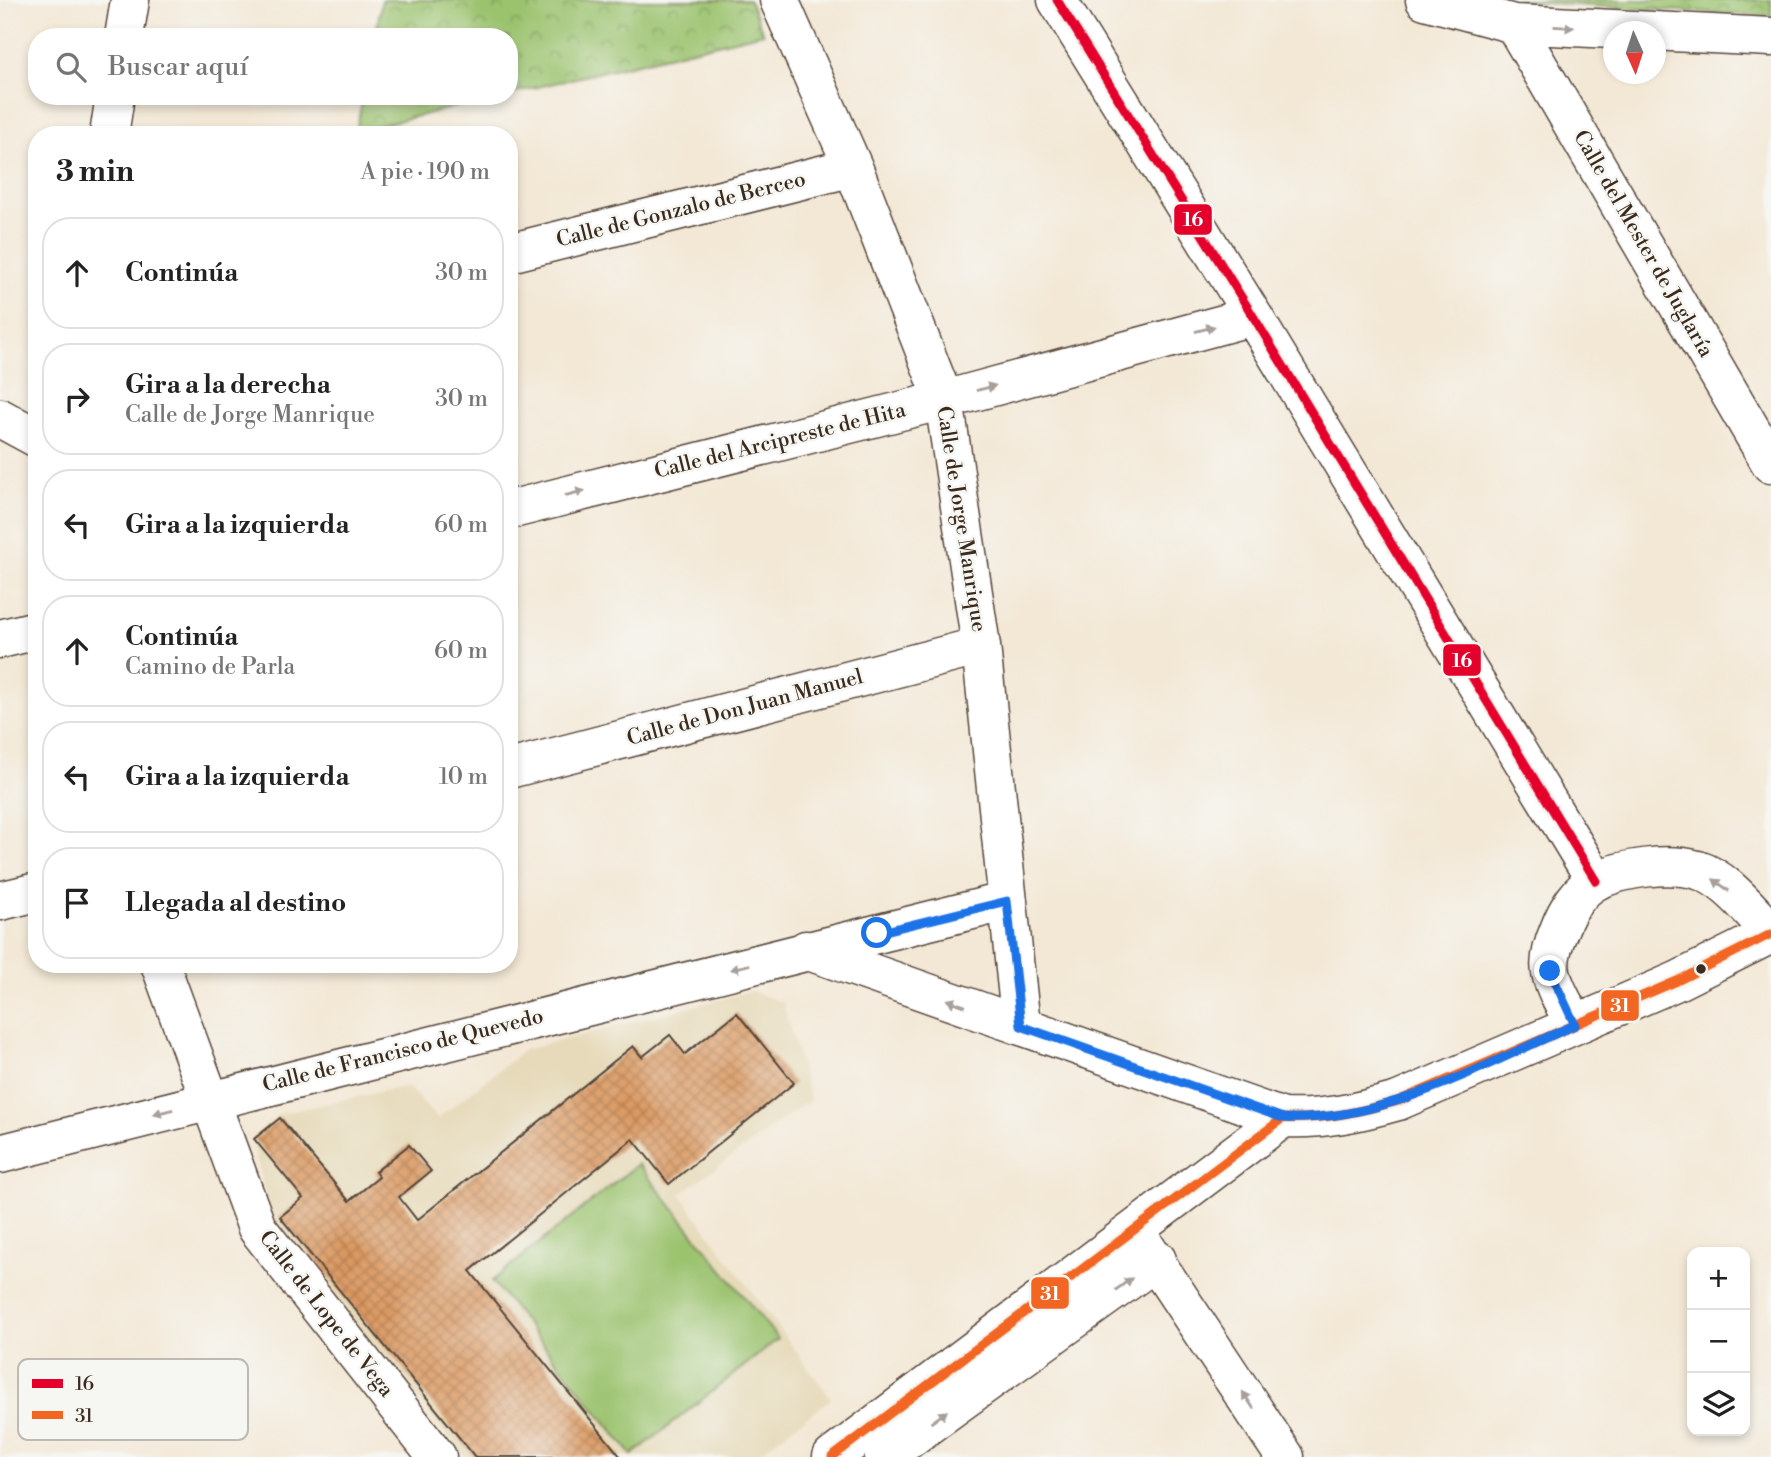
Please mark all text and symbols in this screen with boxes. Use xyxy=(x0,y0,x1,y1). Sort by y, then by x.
one-way arrow xyxy=(1553,21,1575,32)
north arrow xyxy=(1603,21,1666,84)
search box xyxy=(28,28,518,105)
icon: search xyxy=(52,48,90,86)
text: Buscar aquí xyxy=(108,51,248,83)
street label: Calle del Mester de Juglaría xyxy=(1567,126,1719,362)
text: 3 min xyxy=(56,153,134,191)
text: A pie · 190 m xyxy=(361,158,490,186)
street label: Calle de Gonzalo de Berceo xyxy=(554,166,808,254)
line badge: 16 xyxy=(1173,203,1213,236)
text: 16 xyxy=(1183,208,1203,232)
icon: ahead xyxy=(58,254,96,292)
text: Continúa xyxy=(125,257,238,289)
text: 30 m xyxy=(435,259,488,287)
one-way arrow xyxy=(1194,323,1216,334)
text: Gira a la derecha xyxy=(125,369,331,401)
icon: right xyxy=(58,380,96,418)
one-way arrow xyxy=(976,383,997,393)
text: 30 m xyxy=(435,385,488,413)
street label: Calle del Arcipreste de Hita xyxy=(652,397,909,485)
text: Calle de Jorge Manrique xyxy=(125,401,375,429)
street label: Calle de Jorge Manrique xyxy=(930,404,992,634)
one-way arrow xyxy=(565,487,587,498)
icon: left xyxy=(58,506,96,544)
text: Gira a la izquierda xyxy=(125,509,349,541)
text: 60 m xyxy=(434,511,488,539)
text: Continúa xyxy=(125,621,238,653)
icon: ahead xyxy=(58,632,96,670)
text: 60 m xyxy=(434,637,488,665)
line badge: 16 xyxy=(1442,643,1482,677)
text: 16 xyxy=(1452,649,1472,673)
text: Camino de Parla xyxy=(125,653,295,681)
street label: Calle de Don Juan Manuel xyxy=(624,664,866,752)
icon: left xyxy=(58,758,96,796)
text: Gira a la izquierda xyxy=(125,761,349,793)
text: 10 m xyxy=(439,763,488,791)
one-way arrow xyxy=(1712,878,1731,892)
icon: arrive xyxy=(58,884,96,922)
text: Llegada al destino xyxy=(125,887,346,919)
route start xyxy=(861,917,892,948)
route end xyxy=(1534,955,1565,986)
one-way arrow xyxy=(729,962,751,973)
unlabelled marker xyxy=(1694,962,1708,976)
line badge: 31 xyxy=(1600,989,1640,1022)
text: 31 xyxy=(1610,994,1630,1018)
one-way arrow xyxy=(946,998,967,1009)
street label: Calle de Francisco de Quevedo xyxy=(260,1003,546,1099)
one-way arrow xyxy=(152,1107,174,1118)
street label: Calle de Lope de Vega xyxy=(253,1226,399,1403)
map controls xyxy=(1687,1247,1750,1436)
button: + xyxy=(1687,1247,1750,1310)
line badge: 31 xyxy=(1030,1276,1070,1310)
one-way arrow xyxy=(1115,1277,1133,1291)
text: 31 xyxy=(1040,1282,1060,1306)
button: − xyxy=(1687,1310,1750,1373)
legend xyxy=(18,1359,248,1440)
text: 16 xyxy=(75,1372,94,1396)
button: layers xyxy=(1687,1373,1750,1436)
one-way arrow xyxy=(1241,1390,1254,1410)
text: 31 xyxy=(75,1404,93,1428)
one-way arrow xyxy=(930,1410,948,1424)

